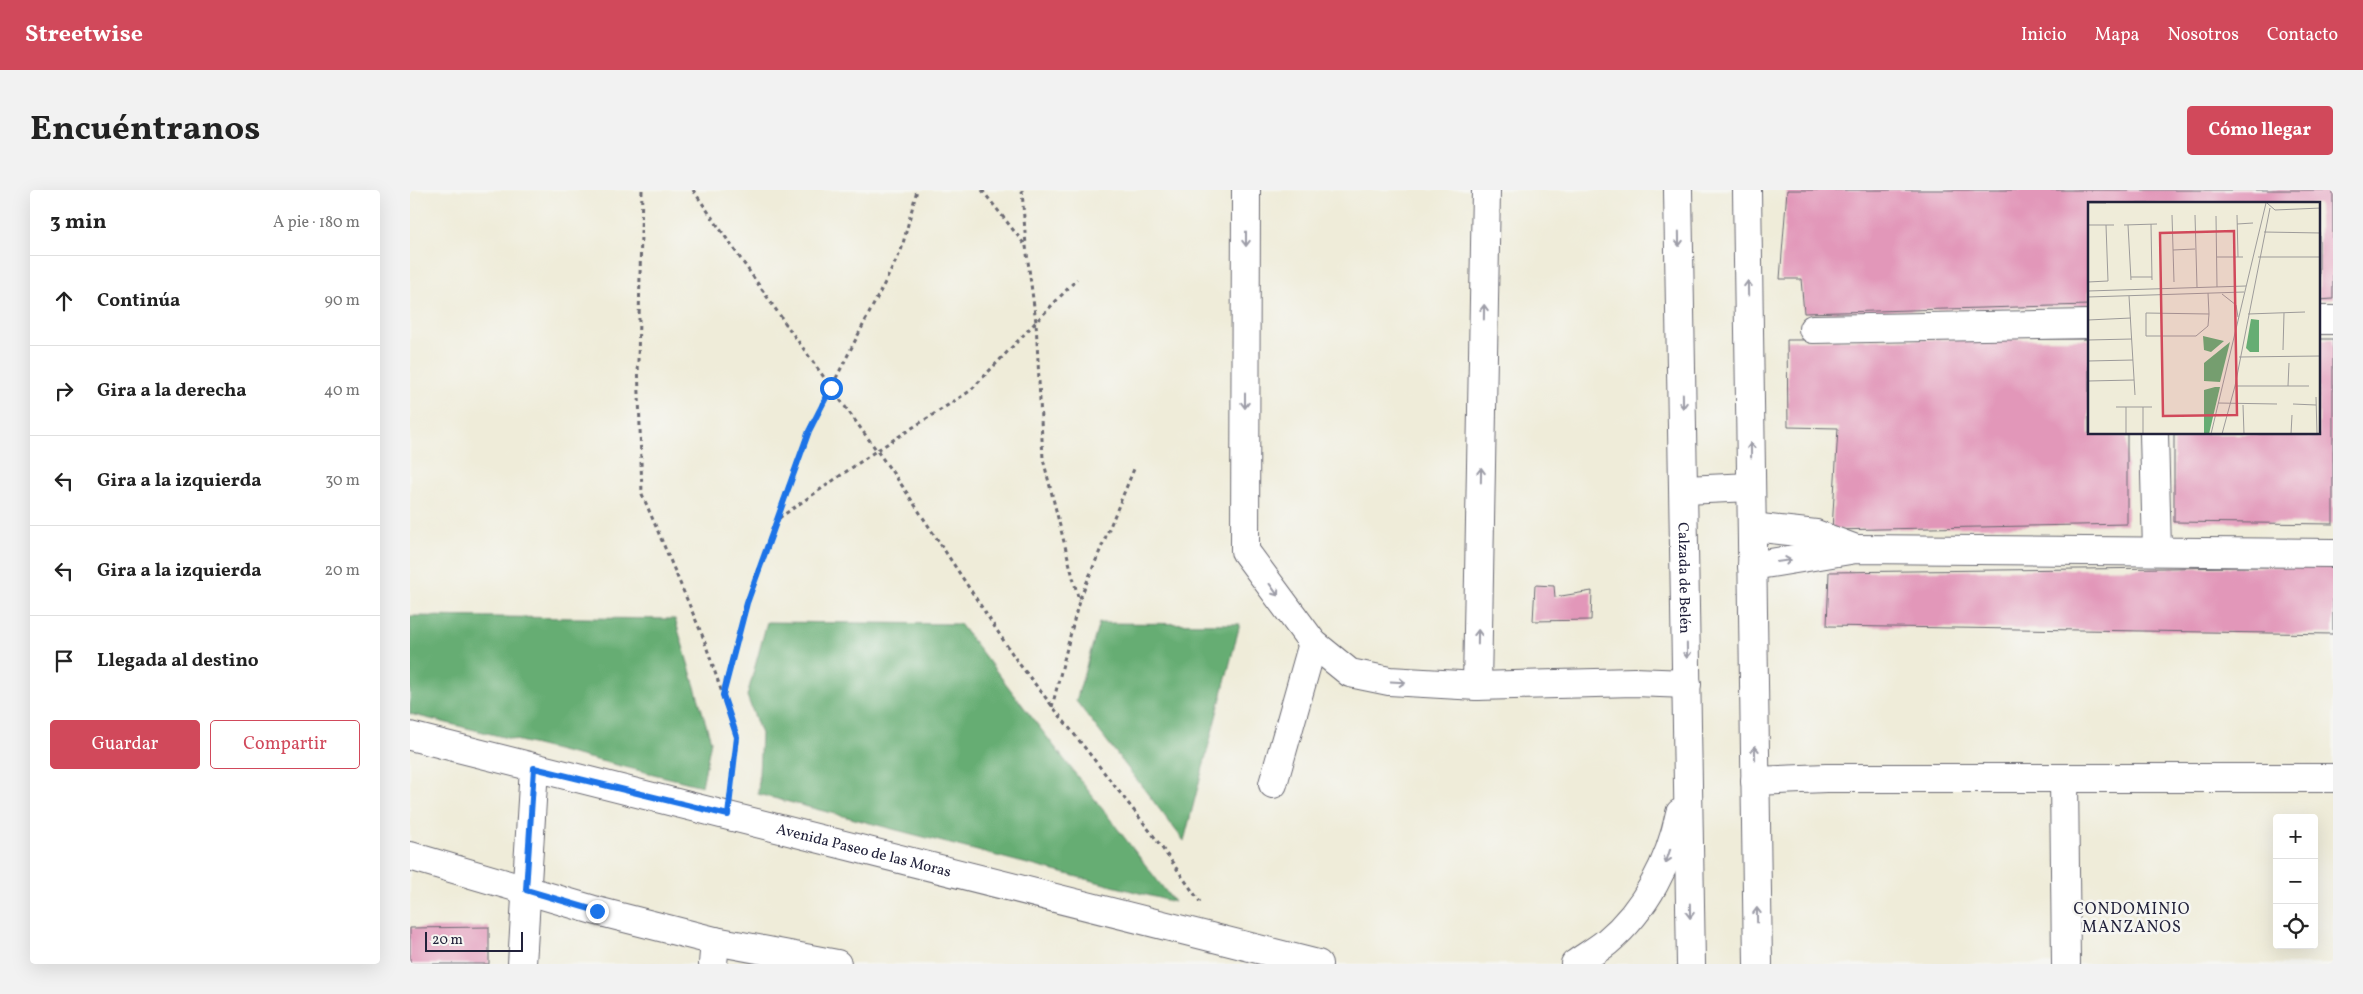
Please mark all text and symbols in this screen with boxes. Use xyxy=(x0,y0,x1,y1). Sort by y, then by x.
text: Streetwise xyxy=(25,18,143,52)
text: Inicio xyxy=(2021,23,2067,48)
text: Mapa xyxy=(2095,23,2140,48)
text: Nosotros xyxy=(2168,23,2239,48)
text: Contacto xyxy=(2267,23,2338,48)
text: Encuéntranos xyxy=(30,106,260,154)
button: Cómo llegar xyxy=(2187,106,2333,155)
inset map xyxy=(2088,202,2320,435)
text: 3 min xyxy=(50,208,106,237)
text: A pie · 180 m xyxy=(273,212,360,234)
one-way arrow xyxy=(1241,230,1251,246)
one-way arrow xyxy=(1675,230,1684,246)
one-way arrow xyxy=(1744,280,1753,296)
icon: ahead xyxy=(50,287,78,315)
text: Continúa xyxy=(97,288,180,314)
text: 90 m xyxy=(324,290,360,312)
one-way arrow xyxy=(1479,304,1489,320)
icon: right xyxy=(50,377,78,405)
route start xyxy=(820,377,843,400)
text: Gira a la derecha xyxy=(97,378,247,404)
text: 40 m xyxy=(324,380,360,402)
one-way arrow xyxy=(1240,392,1250,409)
one-way arrow xyxy=(1678,392,1688,409)
one-way arrow xyxy=(1746,443,1756,459)
icon: left xyxy=(50,467,78,495)
one-way arrow xyxy=(1476,467,1485,483)
text: Gira a la izquierda xyxy=(97,468,262,494)
text: 30 m xyxy=(325,470,360,492)
street label: Calzada de Belén xyxy=(1672,522,1694,634)
one-way arrow xyxy=(1776,556,1792,566)
icon: left xyxy=(50,557,78,585)
text: Gira a la izquierda xyxy=(97,558,262,584)
text: 20 m xyxy=(325,560,360,582)
one-way arrow xyxy=(1269,583,1279,597)
one-way arrow xyxy=(1473,629,1482,645)
one-way arrow xyxy=(1682,643,1691,659)
icon: arrive xyxy=(50,647,78,675)
text: Llegada al destino xyxy=(97,648,259,674)
one-way arrow xyxy=(1390,677,1406,686)
button: Guardar xyxy=(50,720,200,769)
button: Compartir xyxy=(210,720,360,769)
one-way arrow xyxy=(1750,745,1760,762)
map controls xyxy=(2273,814,2318,949)
button: + xyxy=(2273,814,2318,859)
street label: Avenida Paseo de las Moras xyxy=(774,819,953,883)
one-way arrow xyxy=(1663,848,1672,863)
button: − xyxy=(2273,859,2318,904)
district label: CONDOMINIO MANZANOS xyxy=(2074,899,2190,939)
route end xyxy=(586,900,609,923)
one-way arrow xyxy=(1685,902,1695,919)
button: locate xyxy=(2273,904,2318,949)
one-way arrow xyxy=(1752,908,1762,924)
scale bar xyxy=(425,929,522,952)
text: 20 m xyxy=(432,931,463,950)

